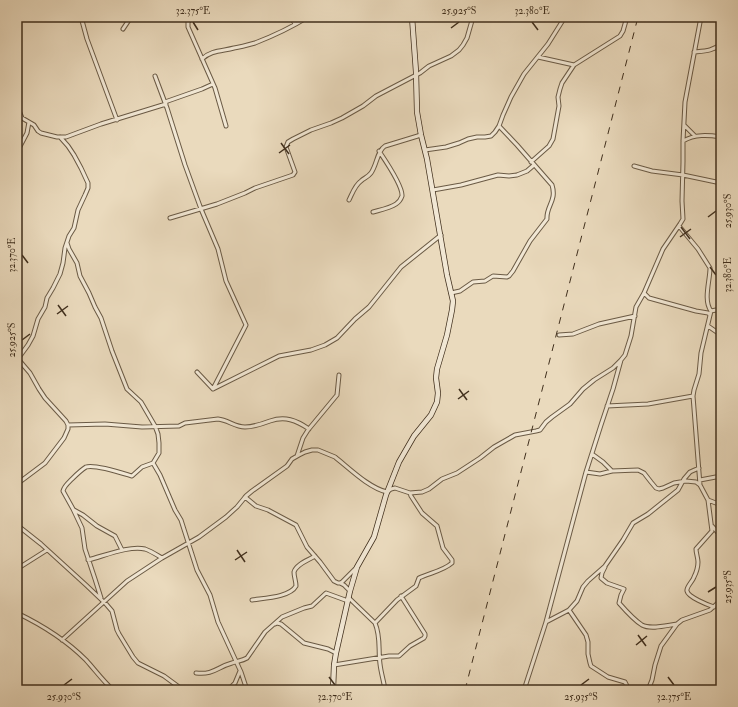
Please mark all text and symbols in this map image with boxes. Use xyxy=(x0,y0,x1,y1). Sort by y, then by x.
text: 32.375°E xyxy=(176,5,210,17)
text: 25.925°S xyxy=(442,5,476,17)
text: 32.380°E xyxy=(514,5,550,17)
text: 25.930°S xyxy=(722,194,734,228)
text: 32.370°E xyxy=(6,237,18,273)
text: 32.380°E xyxy=(722,257,734,293)
text: 25.925°S xyxy=(6,323,18,357)
text: 25.935°S xyxy=(722,570,734,604)
text: 25.930°S xyxy=(47,691,81,703)
text: 32.370°E xyxy=(317,691,353,703)
text: 25.935°S xyxy=(564,691,598,703)
text: 32.375°E xyxy=(657,691,691,703)

